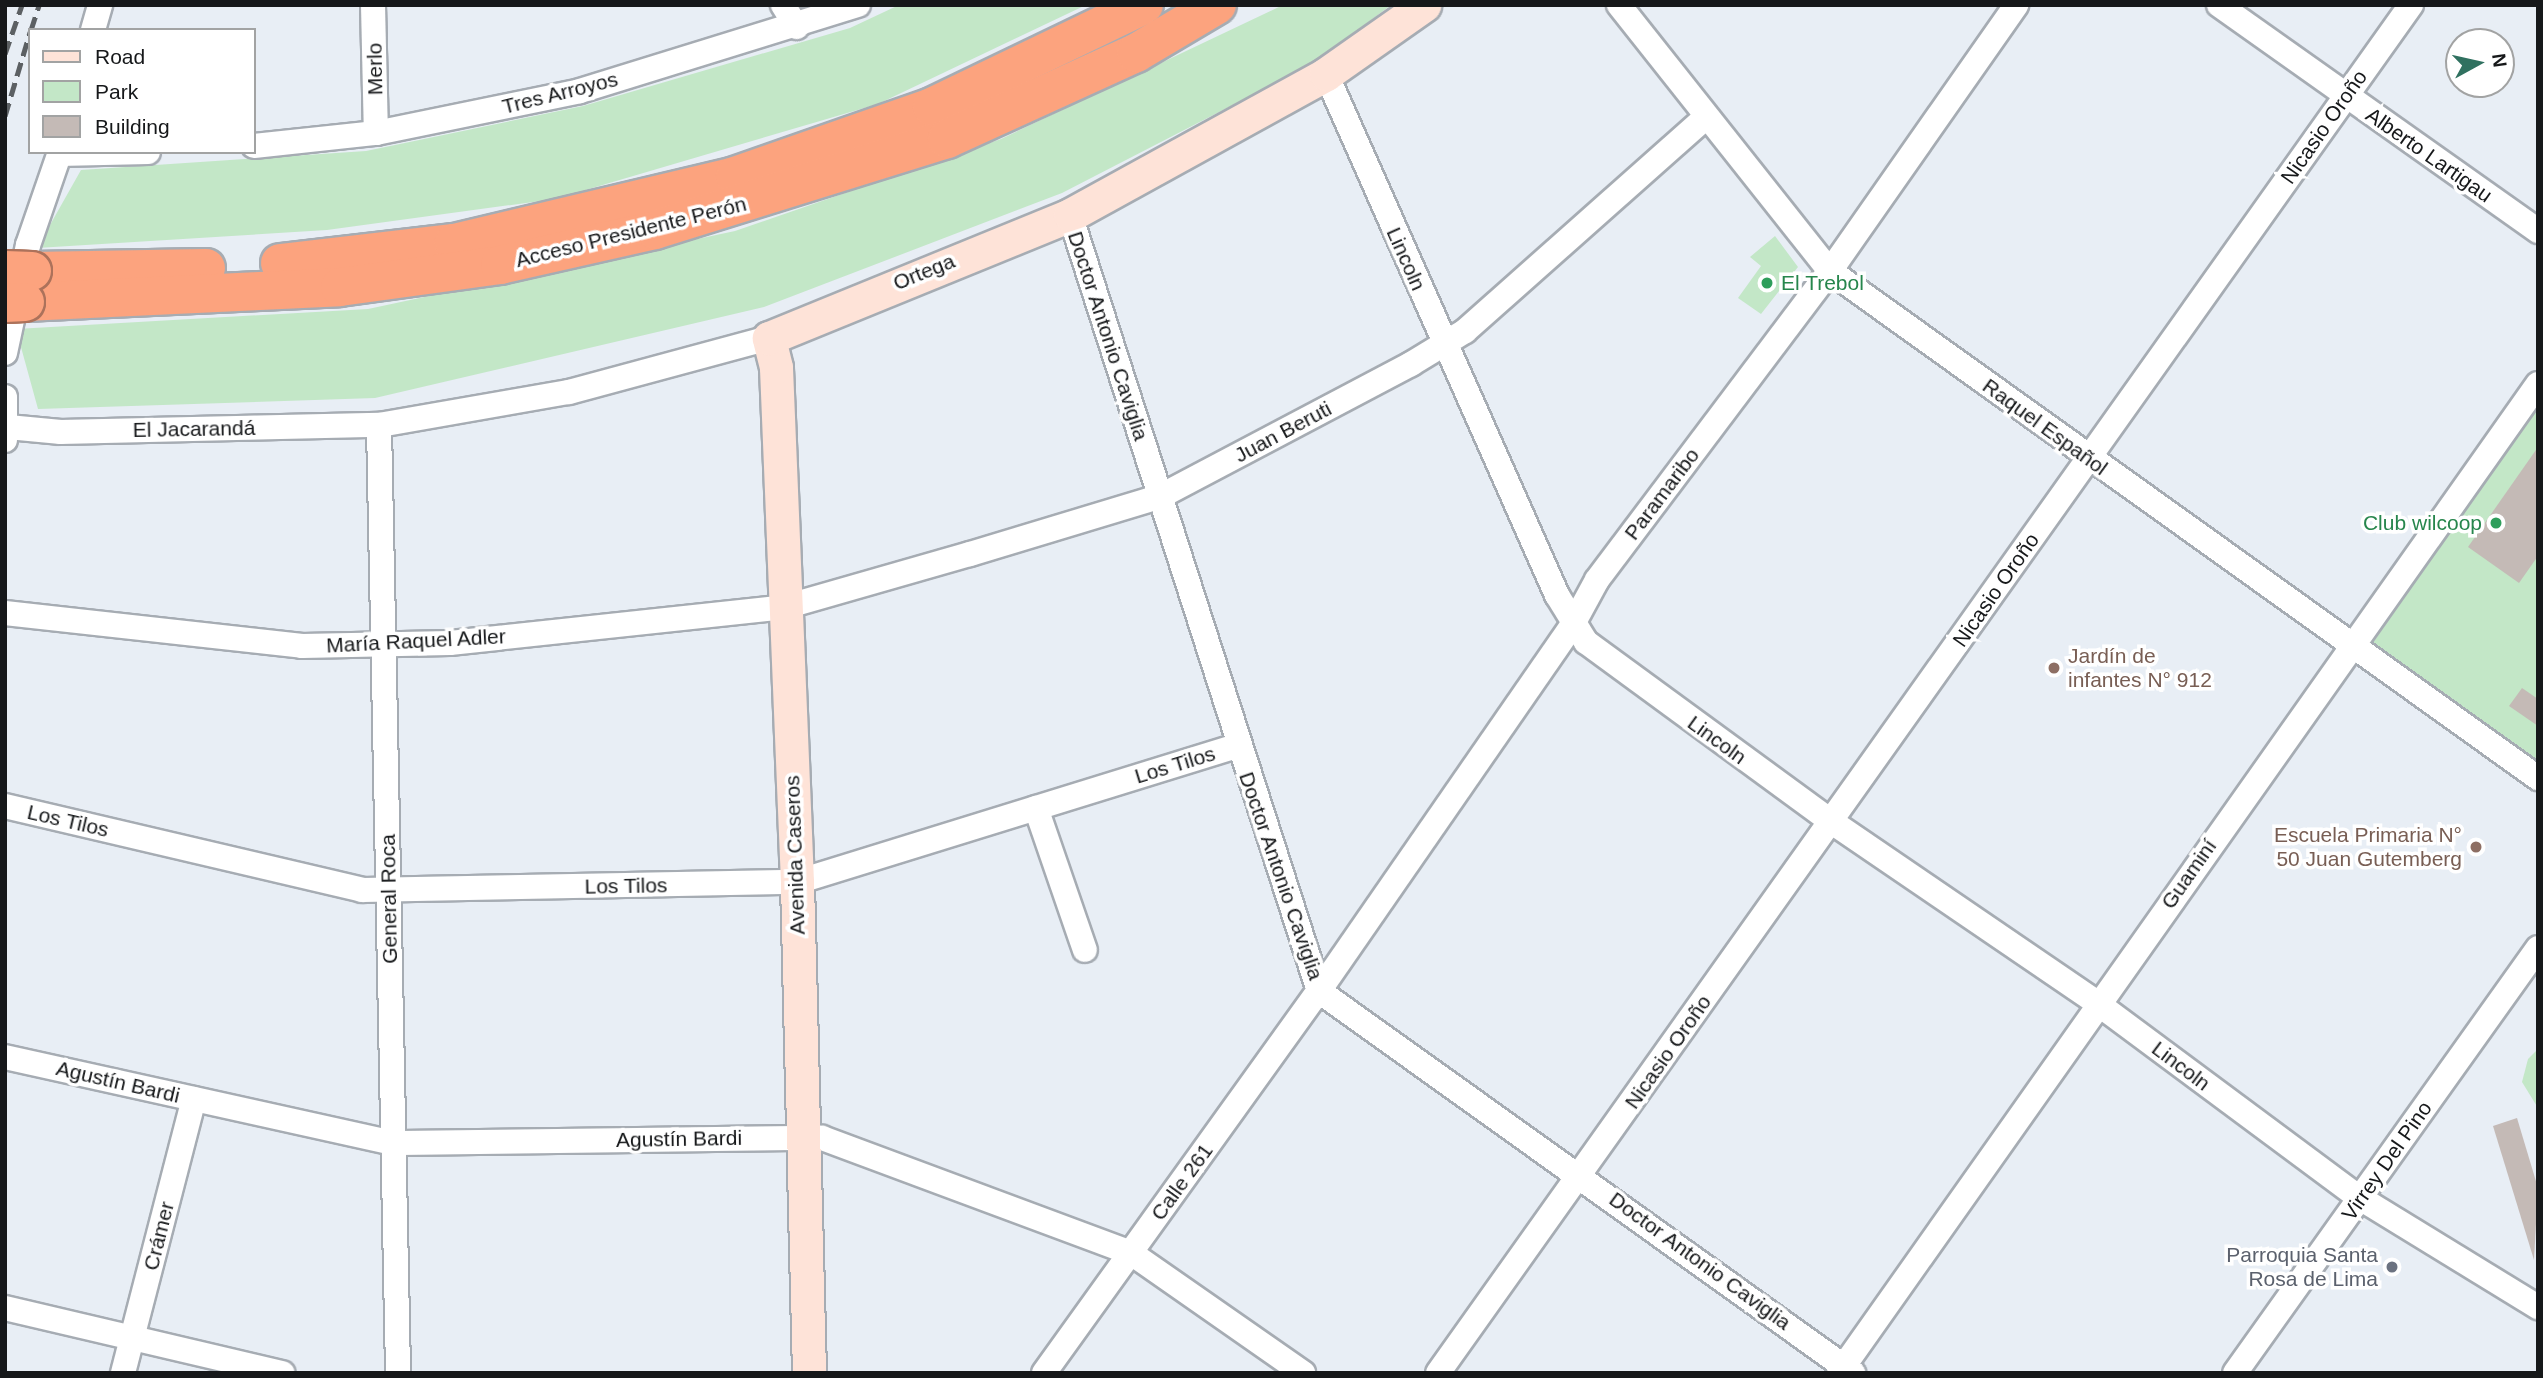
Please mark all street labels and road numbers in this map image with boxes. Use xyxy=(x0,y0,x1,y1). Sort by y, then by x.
street label: Merlo xyxy=(362,43,388,95)
street label: Nicasio Oroño xyxy=(2276,65,2372,189)
street label: Tres Arroyos xyxy=(499,66,621,120)
street label: Alberto Lartigau xyxy=(2361,102,2497,208)
street label: Acceso Presidente Perón xyxy=(513,191,749,273)
street label: Lincoln xyxy=(1381,223,1431,295)
street label: Doctor Antonio Caviglia xyxy=(1062,228,1154,444)
street label: Ortega xyxy=(890,248,958,296)
street label: Raquel Español xyxy=(1978,373,2112,481)
street label: Juan Beruti xyxy=(1230,396,1336,468)
street label: El Jacarandá xyxy=(133,415,255,443)
street label: Paramaribo xyxy=(1619,443,1705,545)
street label: Nicasio Oroño xyxy=(1948,528,2044,652)
street label: María Raquel Adler xyxy=(325,624,507,658)
street label: Lincoln xyxy=(1683,710,1751,770)
street label: Los Tilos xyxy=(1132,741,1218,789)
street label: Doctor Antonio Caviglia xyxy=(1233,768,1329,984)
street label: Avenida Caseros xyxy=(780,775,810,935)
street label: Los Tilos xyxy=(25,799,111,843)
street label: General Roca xyxy=(375,834,403,964)
street label: Guaminí xyxy=(2156,834,2222,914)
street label: Los Tilos xyxy=(584,873,668,899)
street label: Nicasio Oroño xyxy=(1620,990,1716,1114)
street label: Lincoln xyxy=(2147,1036,2215,1096)
street label: Agustín Bardi xyxy=(54,1056,182,1108)
street label: Virrey Del Pino xyxy=(2337,1097,2437,1225)
street label: Agustín Bardi xyxy=(616,1125,742,1153)
street label: Calle 261 xyxy=(1146,1139,1218,1225)
street label: Doctor Antonio Caviglia xyxy=(1604,1186,1796,1336)
street label: Crámer xyxy=(138,1199,180,1273)

